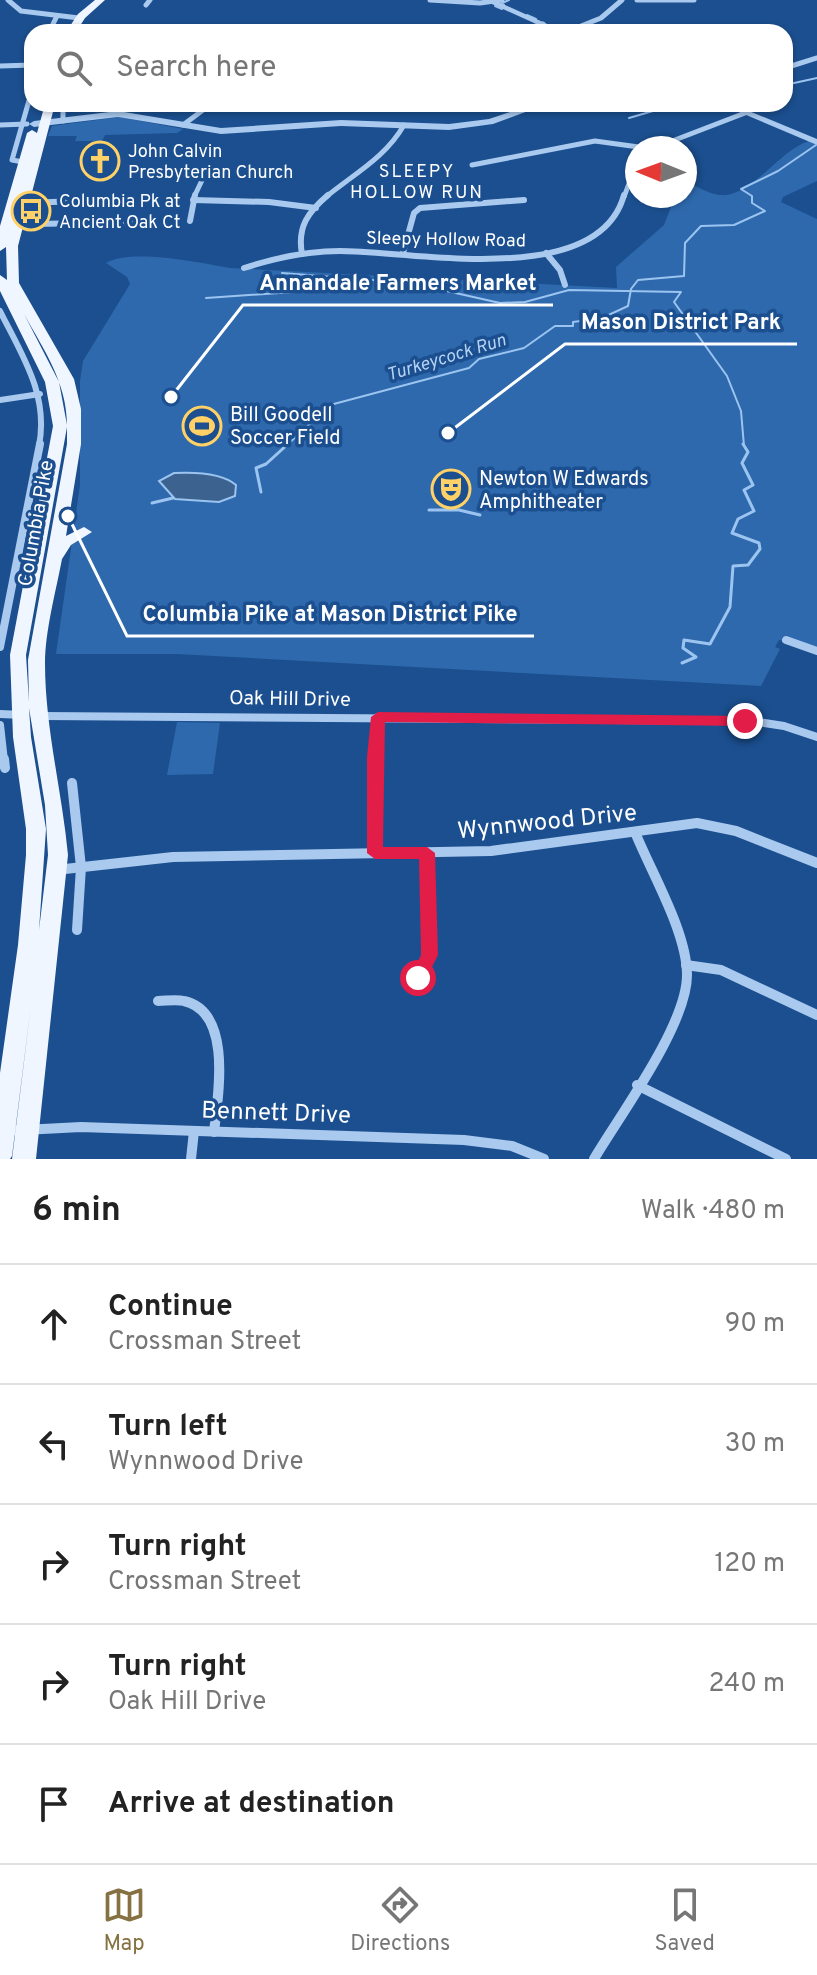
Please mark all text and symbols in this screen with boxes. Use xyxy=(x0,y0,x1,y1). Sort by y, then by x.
search box xyxy=(24,24,793,112)
icon: search xyxy=(52,46,96,90)
text: Search here xyxy=(116,50,276,87)
north arrow xyxy=(625,136,697,208)
church icon: John Calvin Presbyterian Church xyxy=(79,140,121,182)
place label: John Calvin Presbyterian Church xyxy=(128,141,293,185)
district label: SLEEPY HOLLOW RUN xyxy=(350,161,484,205)
bus stop icon: Columbia Pk at Ancient Oak Ct xyxy=(10,190,52,232)
place label: Columbia Pk at Ancient Oak Ct xyxy=(59,191,181,235)
street label: Sleepy Hollow Road xyxy=(366,228,526,253)
callout: Annandale Farmers Market xyxy=(243,259,553,305)
text: Annandale Farmers Market xyxy=(259,271,537,298)
callout: Mason District Park xyxy=(565,298,797,344)
text: Mason District Park xyxy=(581,310,781,337)
water label: Turkeycock Run xyxy=(384,329,509,387)
place label: Bill Goodell Soccer Field xyxy=(230,403,340,452)
sports icon: Bill Goodell Soccer Field xyxy=(181,405,223,447)
street label: Columbia Pike xyxy=(13,458,61,589)
place label: Newton W Edwards Amphitheater xyxy=(479,467,649,516)
theatre icon: Newton W Edwards Amphitheater xyxy=(430,468,472,510)
callout: Columbia Pike at Mason District Pike xyxy=(127,590,534,636)
text: Columbia Pike at Mason District Pike xyxy=(143,602,517,629)
street label: Oak Hill Drive xyxy=(229,686,351,714)
route end xyxy=(727,703,763,739)
street label: Wynnwood Drive xyxy=(456,799,638,847)
route start xyxy=(400,960,436,996)
street label: Bennett Drive xyxy=(201,1096,351,1132)
text: 6 min xyxy=(32,1190,121,1233)
text: Walk · 480 m xyxy=(641,1195,785,1228)
text: Continue xyxy=(108,1289,233,1326)
icon: ahead xyxy=(32,1302,76,1346)
text: 90 m xyxy=(725,1308,785,1341)
text: Crossman Street xyxy=(108,1326,301,1359)
text: Turn left xyxy=(108,1409,228,1446)
icon: left xyxy=(32,1422,76,1466)
text: 30 m xyxy=(725,1428,785,1461)
text: Wynnwood Drive xyxy=(108,1446,303,1479)
text: Turn right xyxy=(108,1529,246,1566)
icon: right xyxy=(32,1542,76,1586)
text: 120 m xyxy=(715,1548,785,1581)
text: Crossman Street xyxy=(108,1566,301,1599)
text: Turn right xyxy=(108,1649,246,1686)
icon: right xyxy=(32,1662,76,1706)
text: 240 m xyxy=(708,1668,785,1701)
text: Oak Hill Drive xyxy=(108,1686,266,1719)
icon: arrive xyxy=(32,1782,76,1826)
text: Arrive at destination xyxy=(108,1786,394,1823)
tab: Map xyxy=(102,1883,146,1958)
tab: Directions xyxy=(350,1883,450,1958)
tab: Saved xyxy=(654,1883,715,1958)

